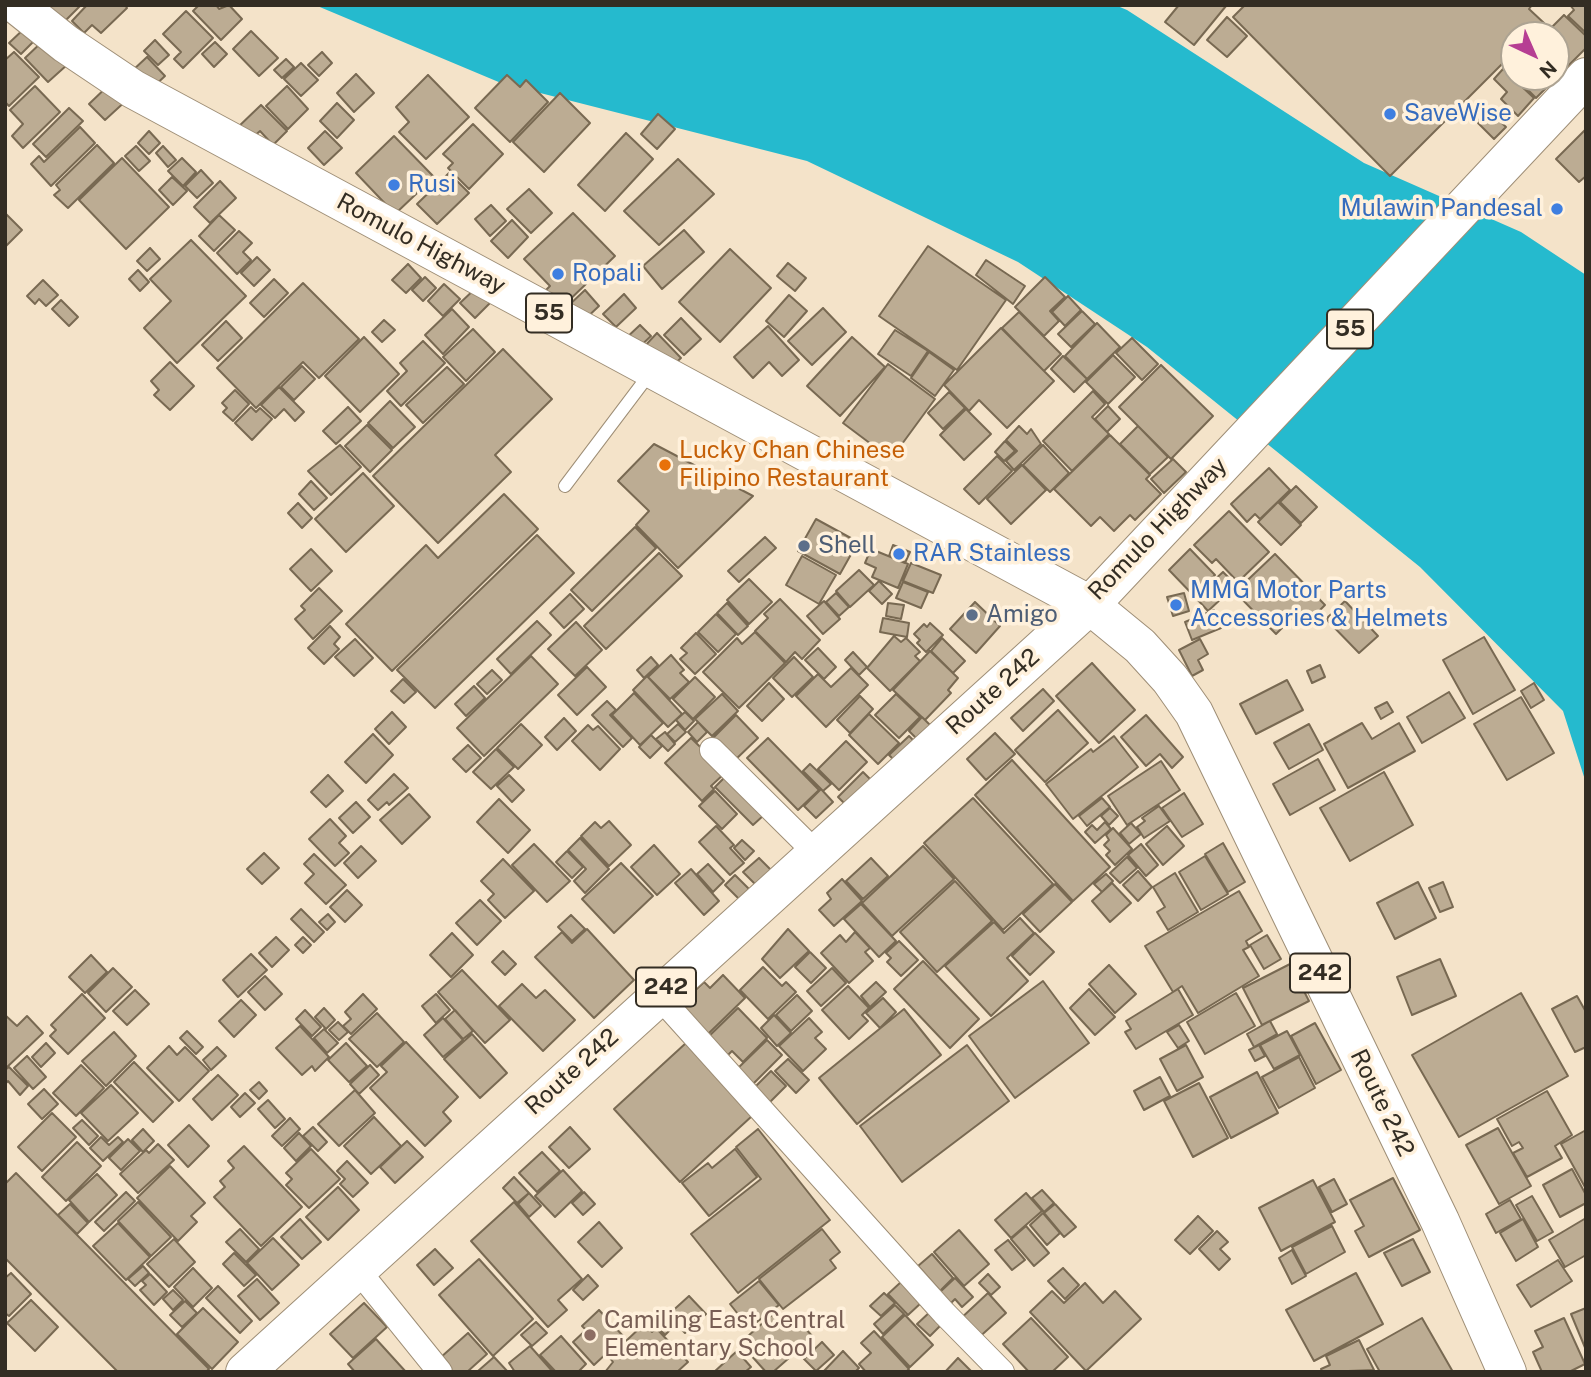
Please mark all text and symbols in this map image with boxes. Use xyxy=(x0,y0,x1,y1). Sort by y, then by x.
north arrow xyxy=(1500,21,1570,91)
text: N xyxy=(1535,57,1561,83)
place label: SaveWise xyxy=(1404,100,1512,128)
marker: SaveWise xyxy=(1382,106,1398,122)
place label: Rusi xyxy=(408,171,456,199)
marker: Rusi xyxy=(386,177,402,193)
street label: Romulo Highway xyxy=(332,187,510,301)
place label: Mulawin Pandesal xyxy=(1340,195,1543,223)
marker: Mulawin Pandesal xyxy=(1549,201,1565,217)
place label: Ropali xyxy=(572,260,642,288)
marker: Ropali xyxy=(550,266,566,282)
road number: 55 xyxy=(526,294,572,332)
road number: 55 xyxy=(1327,310,1373,348)
place label: Lucky Chan Chinese Filipino Restaurant xyxy=(679,437,905,493)
street label: Romulo Highway xyxy=(1083,452,1233,606)
marker: Lucky Chan Chinese Filipino Restaurant xyxy=(657,457,673,473)
place label: Shell xyxy=(818,532,876,560)
marker: Shell xyxy=(796,538,812,554)
place label: RAR Stainless xyxy=(913,540,1071,568)
marker: RAR Stainless xyxy=(891,546,907,562)
place label: MMG Motor Parts Accessories & Helmets xyxy=(1190,577,1448,633)
marker: MMG Motor Parts Accessories & Helmets xyxy=(1168,597,1184,613)
place label: Amigo xyxy=(986,601,1058,629)
marker: Amigo xyxy=(964,607,980,623)
street label: Route 242 xyxy=(940,643,1046,741)
road number: 242 xyxy=(1290,954,1350,992)
road number: 242 xyxy=(636,968,696,1006)
street label: Route 242 xyxy=(519,1023,625,1121)
street label: Route 242 xyxy=(1344,1045,1420,1161)
place label: Camiling East Central Elementary School xyxy=(604,1307,846,1363)
marker: Camiling East Central Elementary School xyxy=(582,1327,598,1343)

